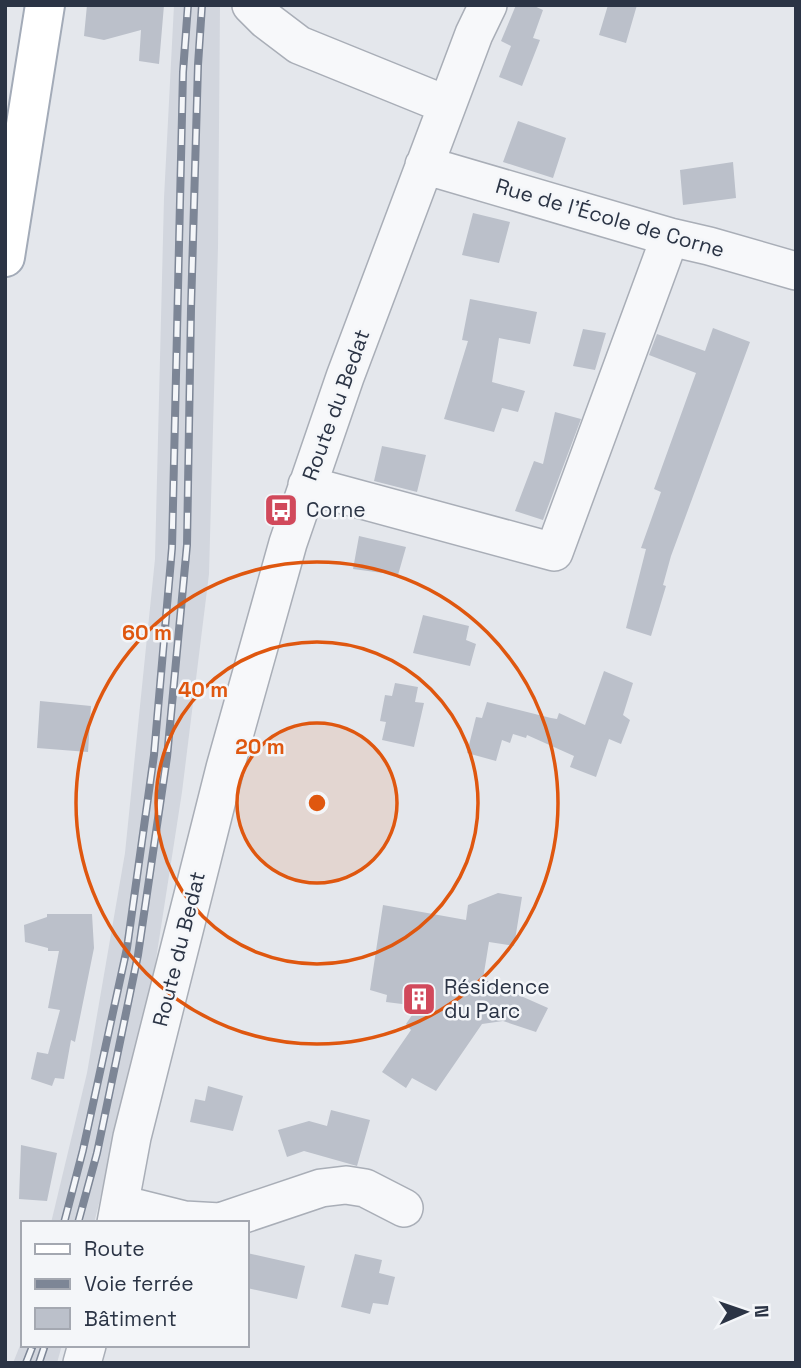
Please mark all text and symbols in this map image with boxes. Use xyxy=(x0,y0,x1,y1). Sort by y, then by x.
street label: Rue de l'École de Corne xyxy=(492,172,728,263)
street label: Route du Bedat xyxy=(296,326,375,484)
bus stop icon: Corne xyxy=(262,491,300,529)
place label: Corne xyxy=(306,496,366,523)
text: 60 m xyxy=(122,619,172,646)
text: 40 m xyxy=(178,676,228,703)
text: 20 m xyxy=(235,733,285,760)
centre of rings xyxy=(305,791,329,815)
street label: Route du Bedat xyxy=(146,869,211,1029)
place label: Résidence du Parc xyxy=(444,973,550,1024)
building icon: Résidence du Parc xyxy=(400,980,438,1018)
legend xyxy=(21,1221,248,1347)
text: Route xyxy=(84,1235,145,1262)
text: Voie ferrée xyxy=(84,1270,194,1297)
north arrow xyxy=(710,1277,780,1347)
text: Bâtiment xyxy=(84,1305,177,1332)
text: N xyxy=(749,1305,774,1318)

